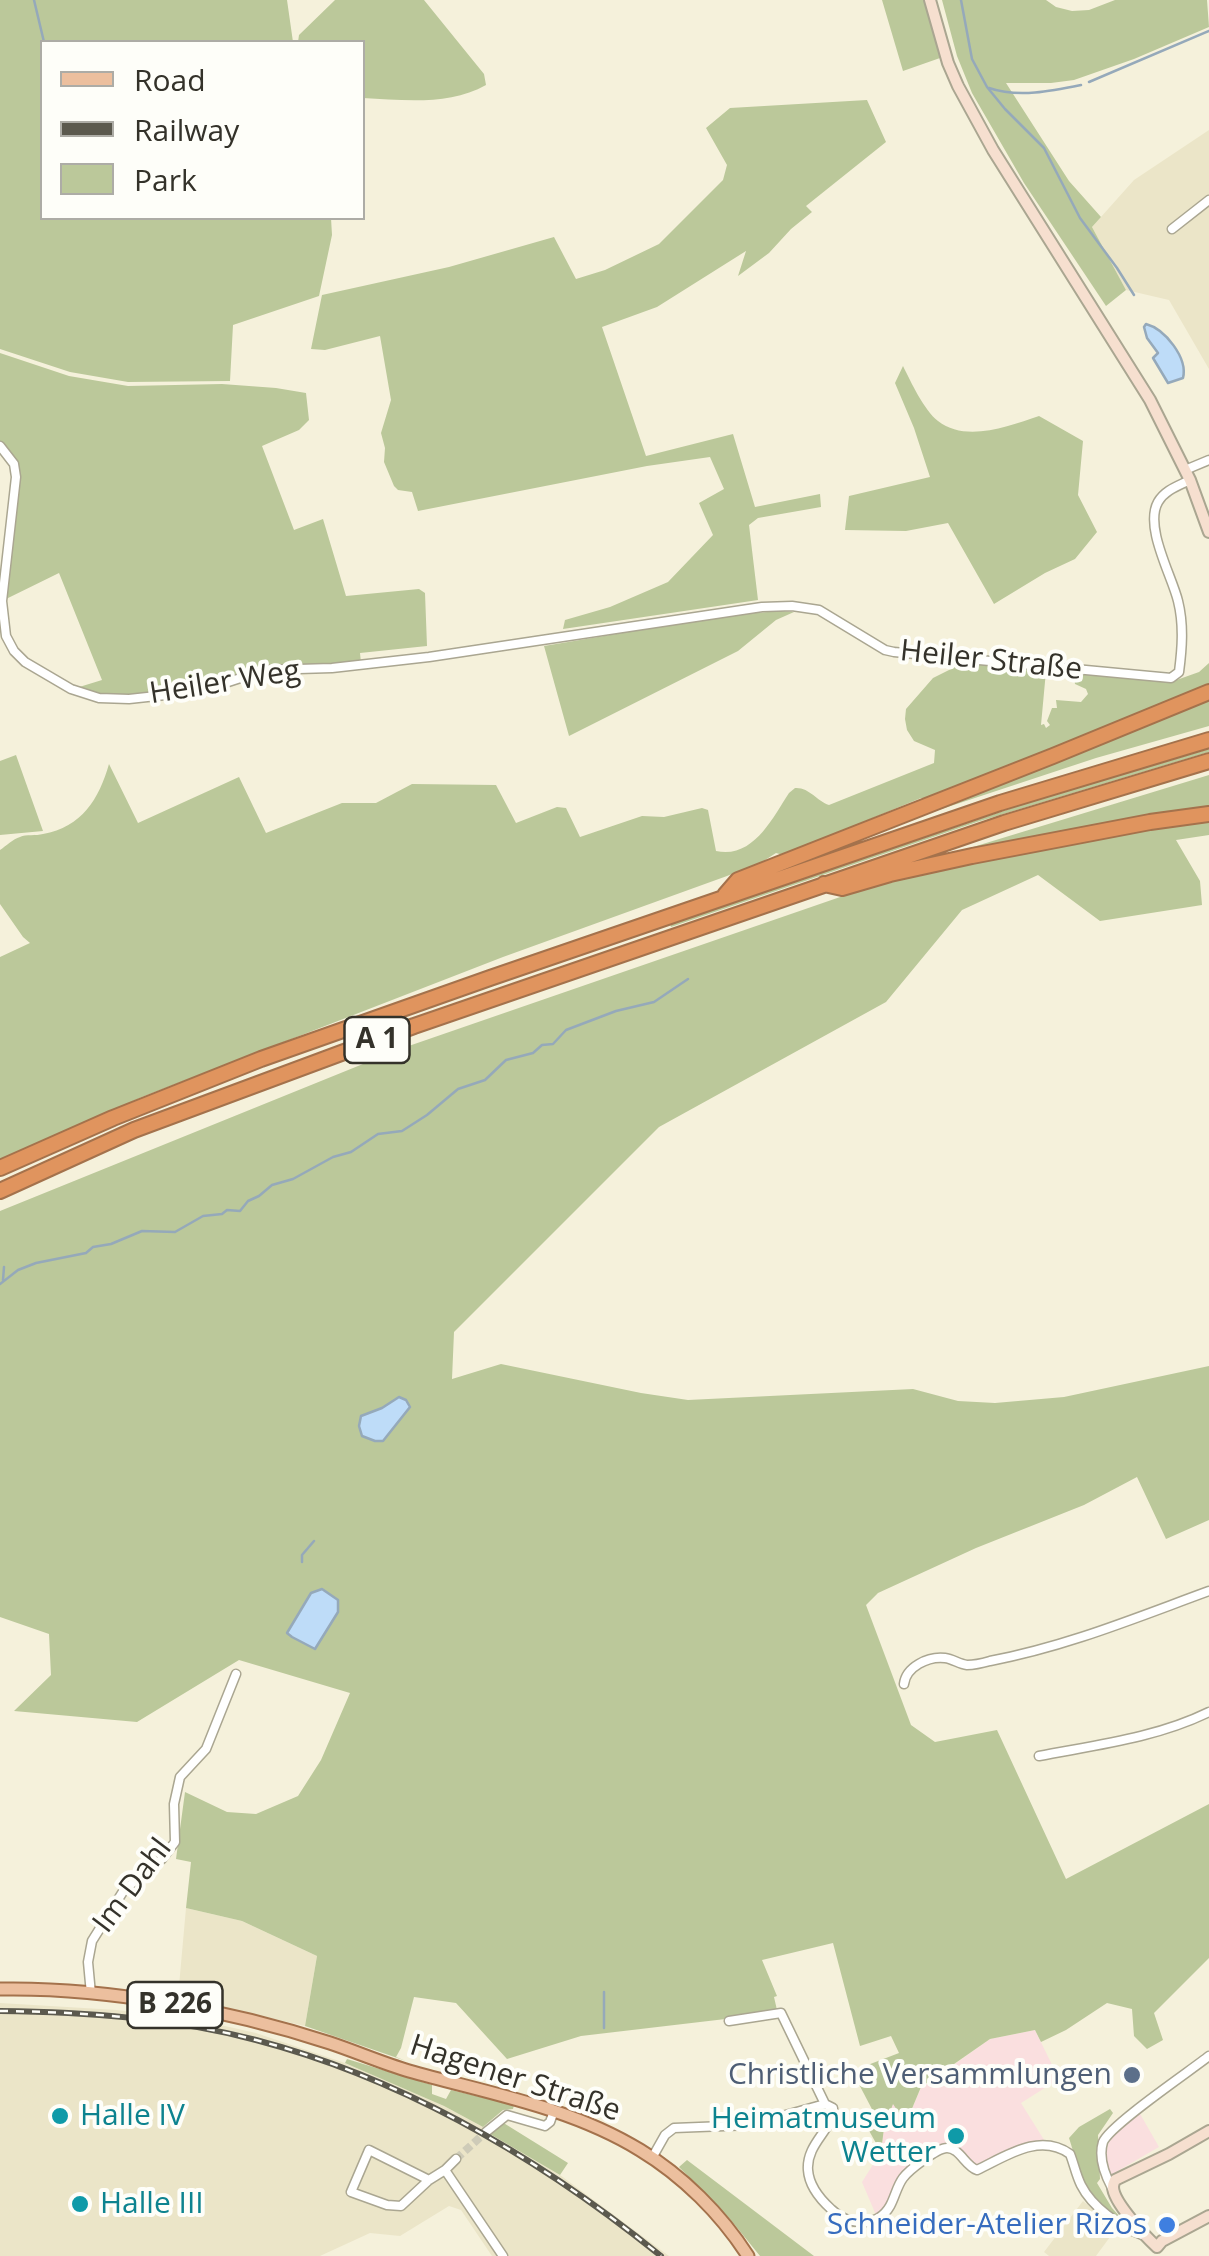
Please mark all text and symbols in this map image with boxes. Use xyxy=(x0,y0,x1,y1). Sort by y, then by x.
legend xyxy=(40,40,365,220)
text: Road xyxy=(134,59,206,100)
text: Railway xyxy=(134,109,239,150)
text: Park xyxy=(134,159,197,200)
street label: Heiler Straße xyxy=(898,634,1084,688)
street label: Heiler Weg xyxy=(147,653,303,713)
road number: A 1 xyxy=(344,1017,410,1063)
street label: Im Dahl xyxy=(86,1832,180,1940)
road number: B 226 xyxy=(128,1982,222,2028)
street label: Hagener Straße xyxy=(405,2028,625,2130)
place label: Christliche Versammlungen xyxy=(728,2057,1112,2093)
marker: Christliche Versammlungen xyxy=(1121,2064,1143,2086)
place label: Halle IV xyxy=(80,2098,185,2134)
place label: Heimatmuseum Wetter xyxy=(711,2101,936,2172)
marker: Halle IV xyxy=(49,2105,71,2127)
marker: Heimatmuseum Wetter xyxy=(945,2125,967,2147)
place label: Halle III xyxy=(100,2186,204,2222)
marker: Halle III xyxy=(69,2193,91,2215)
place label: Schneider-Atelier Rizos xyxy=(827,2207,1147,2243)
marker: Schneider-Atelier Rizos xyxy=(1156,2214,1178,2236)

